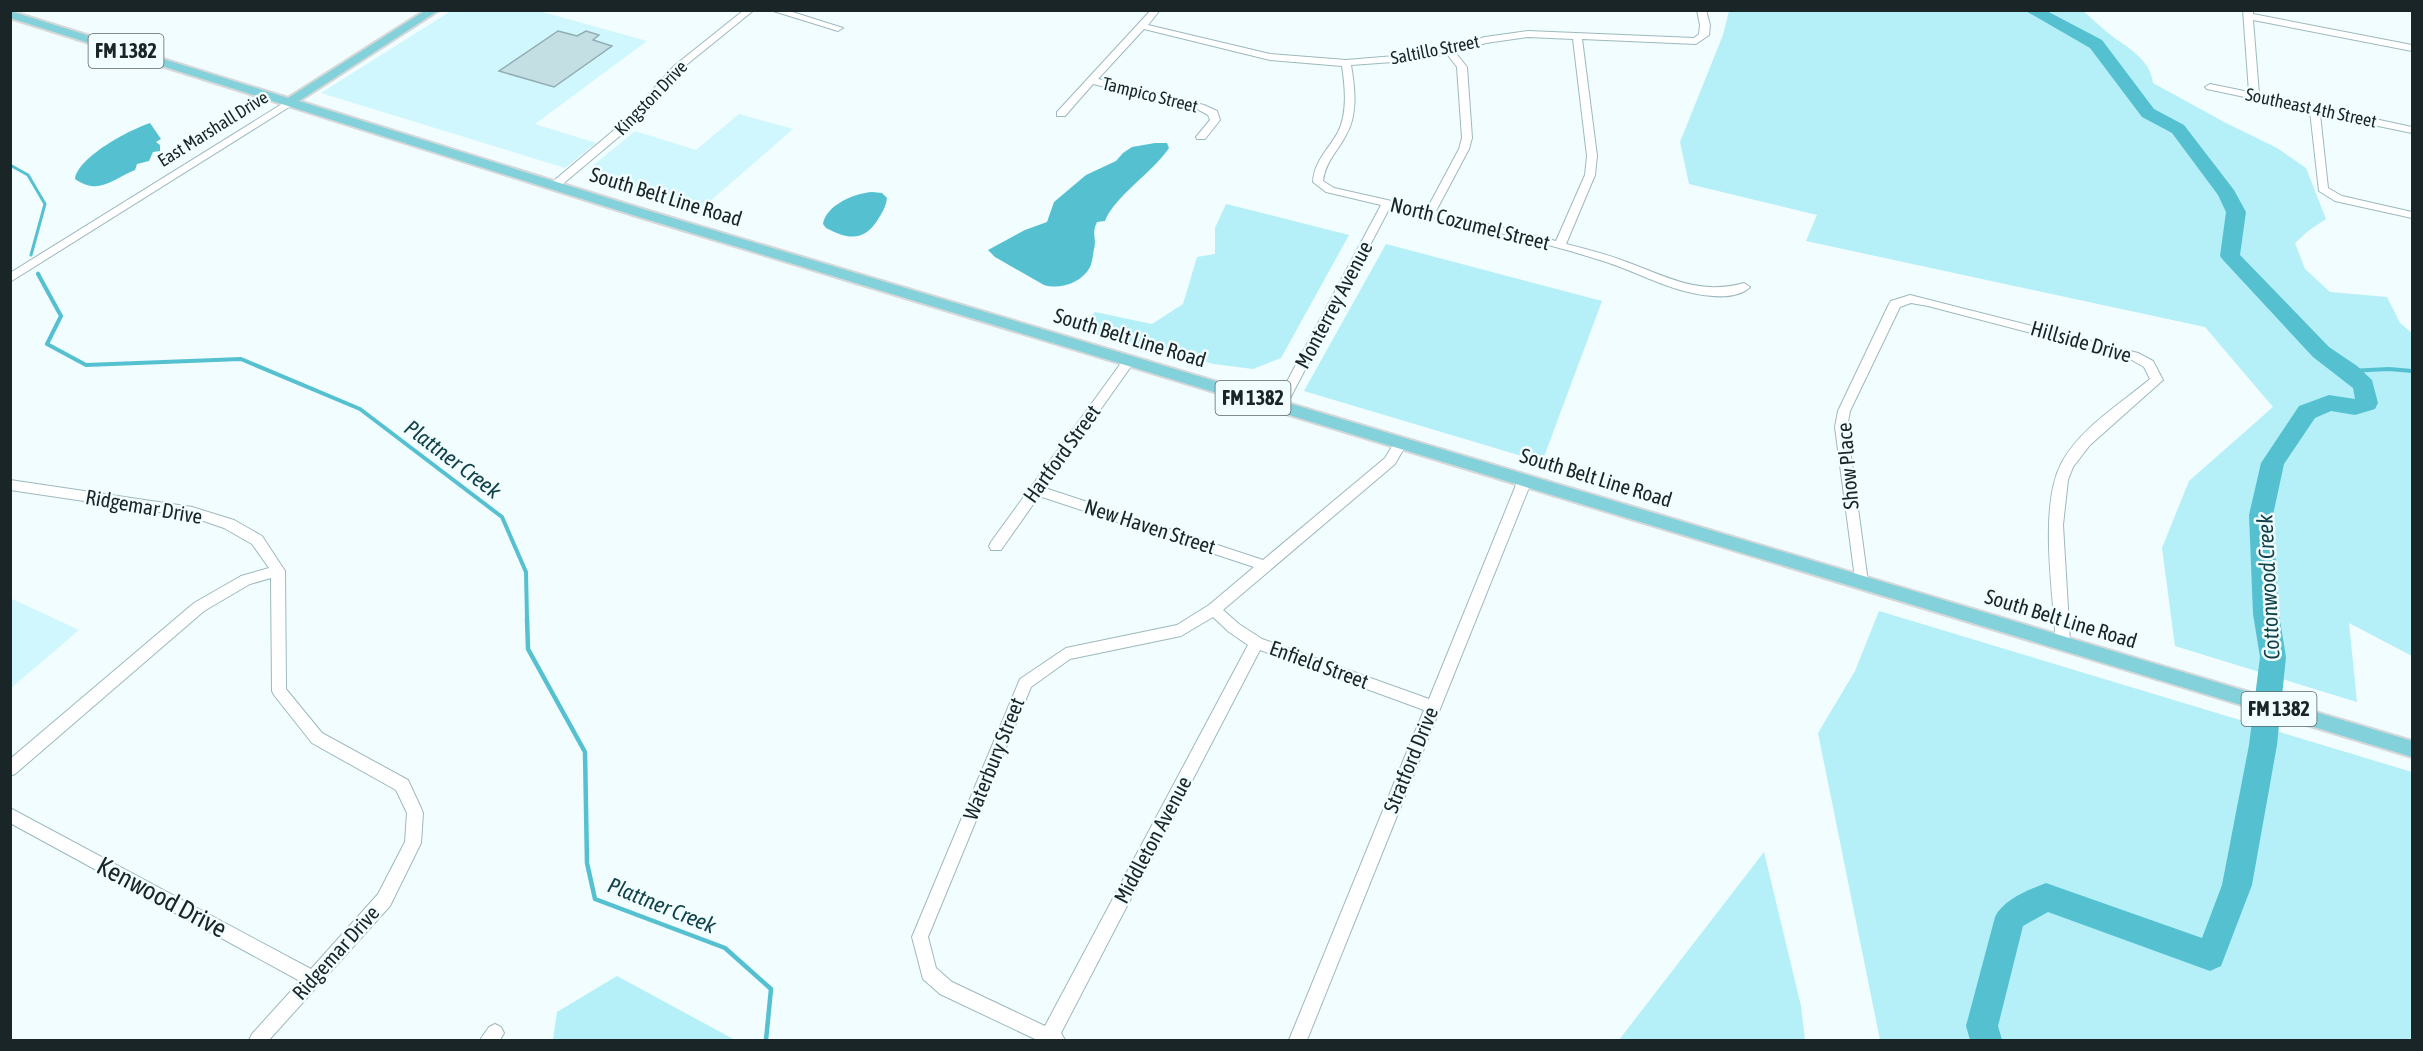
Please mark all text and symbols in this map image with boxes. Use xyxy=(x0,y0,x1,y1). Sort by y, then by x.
street label: Saltillo Street xyxy=(1389,31,1481,68)
road number: FM 1382 xyxy=(88,34,164,68)
street label: Kingston Drive xyxy=(610,56,691,139)
street label: Tampico Street xyxy=(1100,73,1200,117)
street label: Southeast 4th Street xyxy=(2244,83,2379,132)
street label: East Marshall Drive xyxy=(154,86,272,171)
street label: South Belt Line Road xyxy=(587,162,745,231)
street label: North Cozumel Street xyxy=(1388,192,1552,254)
street label: Monterrey Avenue xyxy=(1289,237,1377,372)
street label: South Belt Line Road xyxy=(1051,303,1209,372)
street label: Hillside Drive xyxy=(2028,315,2134,367)
road number: FM 1382 xyxy=(1216,381,1290,415)
street label: Hartford Street xyxy=(1018,400,1105,507)
water label: Plattner Creek xyxy=(400,414,507,504)
street label: Show Place xyxy=(1831,422,1863,510)
street label: South Belt Line Road xyxy=(1517,443,1675,512)
street label: Ridgemar Drive xyxy=(84,484,204,528)
street label: New Haven Street xyxy=(1082,494,1219,559)
water label: Cottonwood Creek xyxy=(2251,513,2285,660)
street label: South Belt Line Road xyxy=(1982,584,2140,653)
street label: Enfield Street xyxy=(1267,635,1372,693)
road number: FM 1382 xyxy=(2242,692,2316,726)
street label: Waterbury Street xyxy=(958,694,1029,823)
street label: Stratford Drive xyxy=(1378,703,1442,816)
street label: Middleton Avenue xyxy=(1109,772,1196,907)
street label: Kenwood Drive xyxy=(92,850,232,944)
water label: Plattner Creek xyxy=(604,872,720,939)
street label: Ridgemar Drive xyxy=(287,900,384,1004)

